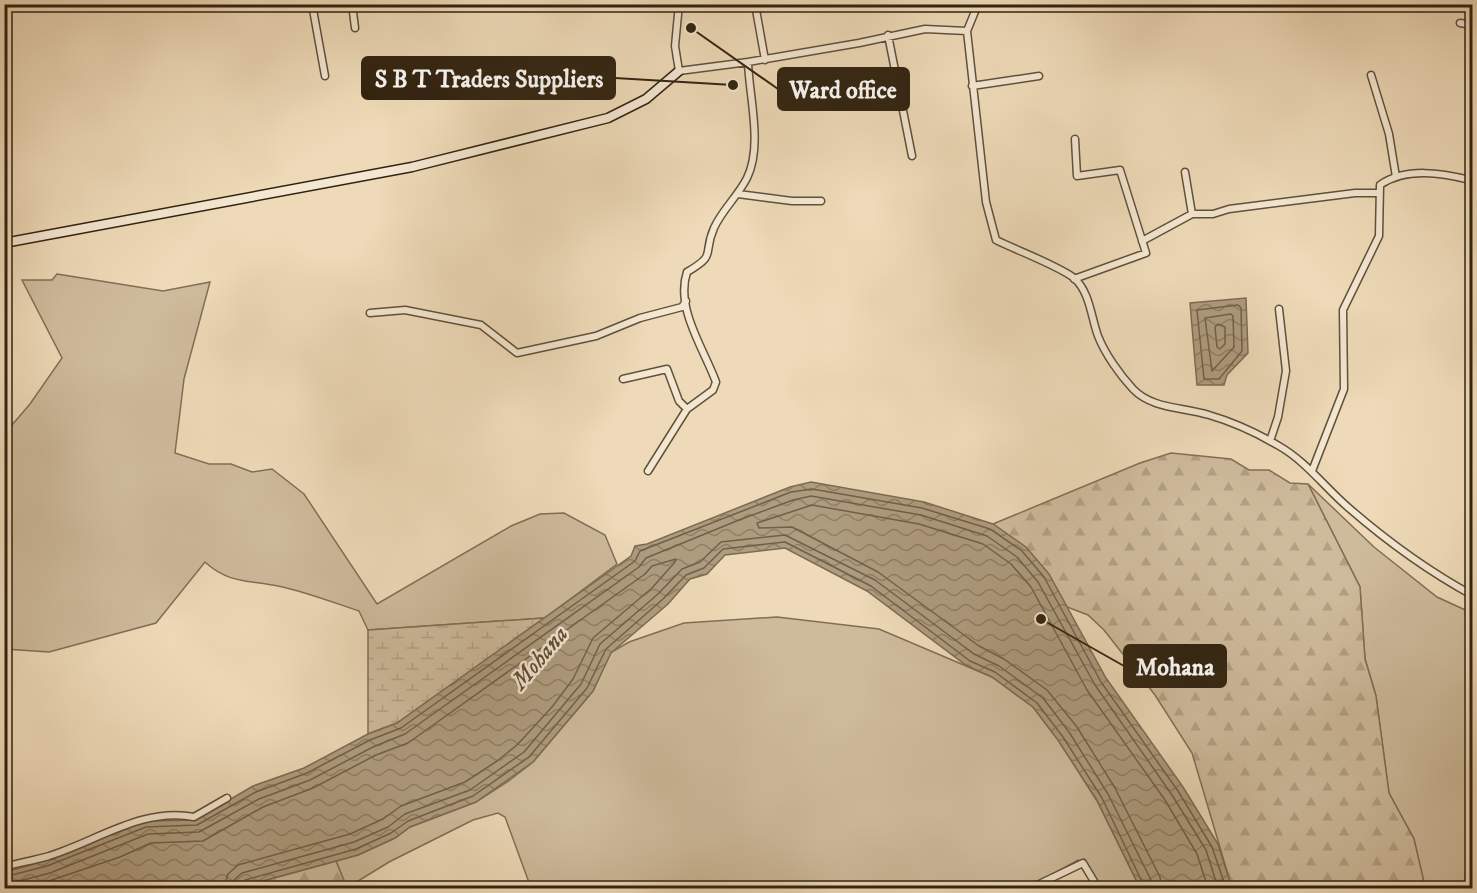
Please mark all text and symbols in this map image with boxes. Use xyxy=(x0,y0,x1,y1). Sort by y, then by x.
callout: S B T Traders Suppliers xyxy=(362,57,615,99)
text: S B T Traders Suppliers xyxy=(375,65,603,95)
callout: Ward office xyxy=(778,68,909,110)
text: Ward office xyxy=(788,76,897,106)
water label: Mohana xyxy=(504,620,575,697)
callout: Mohana xyxy=(1124,645,1226,687)
text: Mohana xyxy=(1136,653,1215,683)

